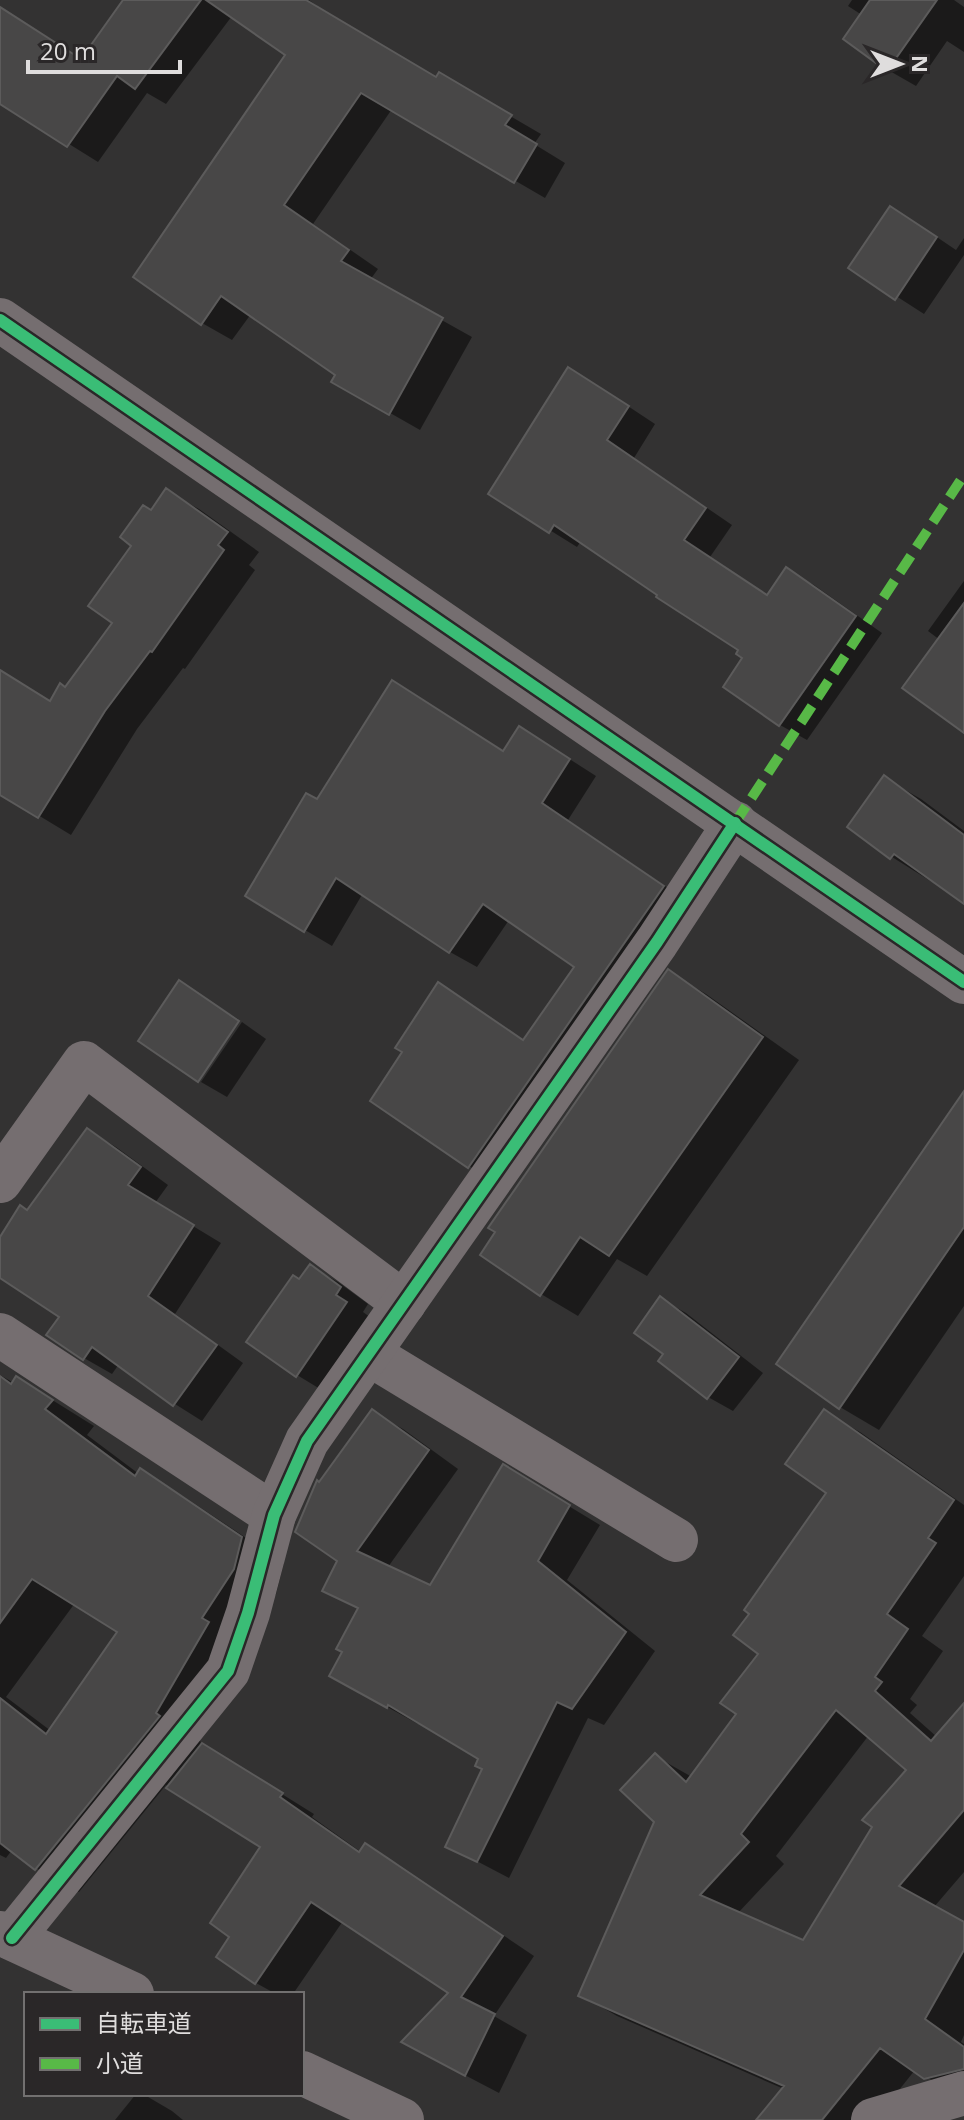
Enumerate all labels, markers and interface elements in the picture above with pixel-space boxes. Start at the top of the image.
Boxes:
scale bar [28,24,180,74]
north arrow [860,24,940,104]
text: 20 m [40,34,96,67]
text: N [906,55,936,73]
legend [24,1992,304,2096]
text: 自転車道 [96,2006,192,2039]
text: 小道 [96,2046,144,2079]

